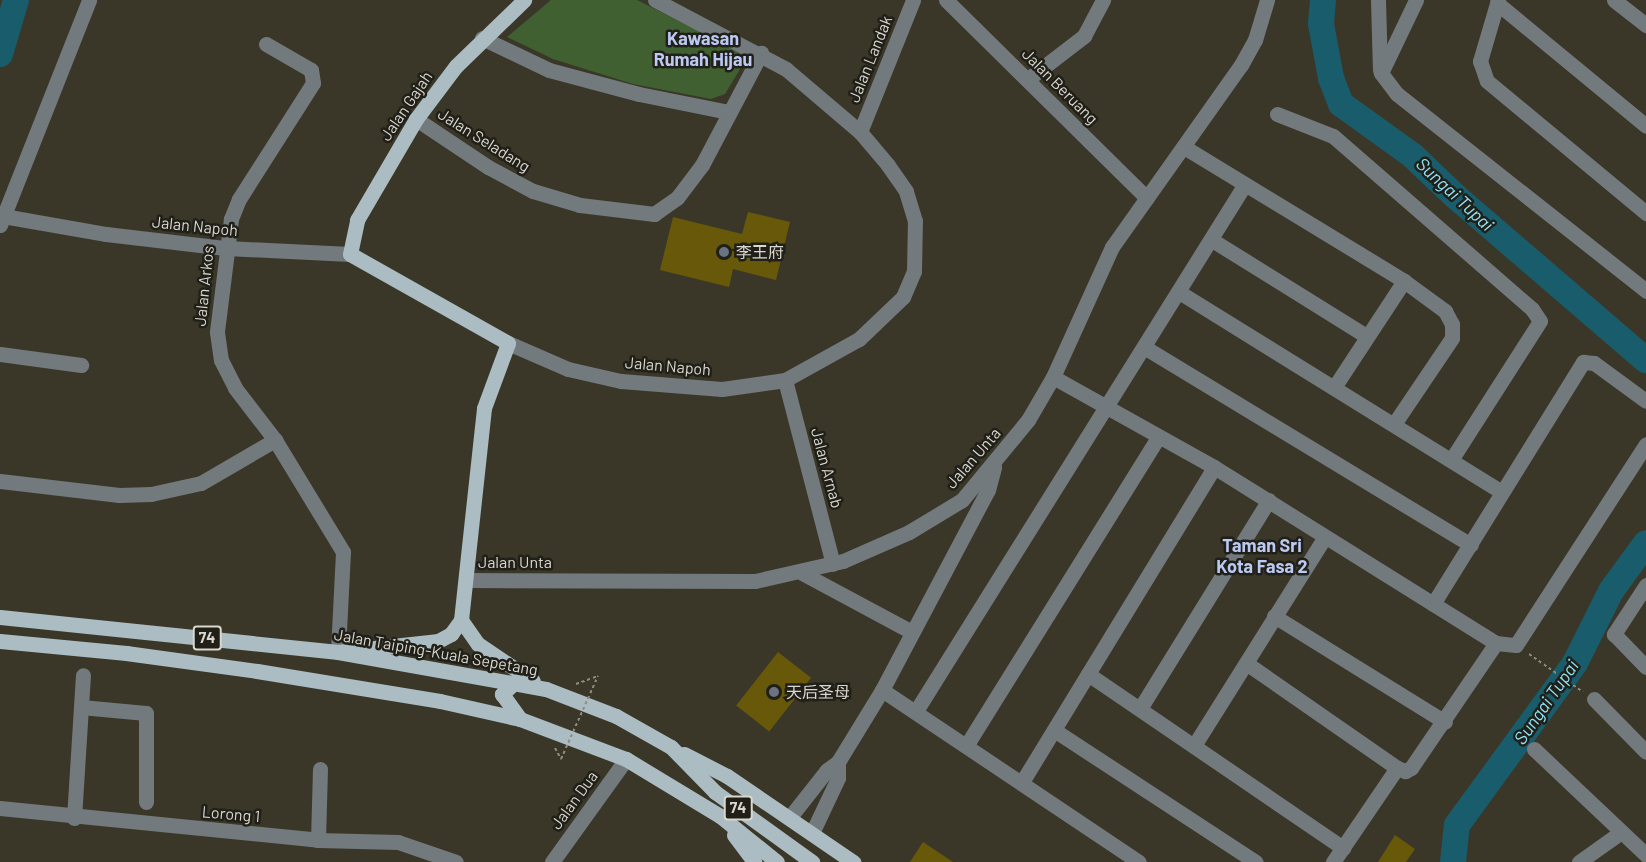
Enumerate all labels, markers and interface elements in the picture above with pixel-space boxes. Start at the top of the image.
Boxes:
street label: Jalan Landak [844,13,896,105]
district label: Kawasan Rumah Hijau [654,28,752,70]
street label: Jalan Beruang [1018,44,1102,128]
street label: Jalan Gajah [376,68,436,144]
street label: Jalan Seladang [434,104,534,176]
water label: Sungai Tupai [1412,153,1498,235]
street label: Jalan Napoh [151,212,239,240]
place label: 李王府 [736,242,784,262]
street label: Jalan Arkos [190,245,218,327]
marker: 李王府 [717,245,731,259]
street label: Jalan Napoh [624,353,712,379]
street label: Jalan Unta [941,424,1005,492]
street label: Jalan Arnab [807,426,847,510]
district label: Taman Sri Kota Fasa 2 [1216,535,1308,578]
street label: Jalan Unta [478,552,552,572]
street label: Jalan Taiping-Kuala Sepetang [333,625,539,679]
road number: 74 [192,626,222,650]
water label: Sungai Tupai [1509,656,1583,748]
place label: 天后圣母 [786,682,850,702]
marker: 天后圣母 [767,685,781,699]
street label: Jalan Dua [546,767,602,833]
road number: 74 [723,796,753,820]
street label: Lorong 1 [201,802,261,826]

